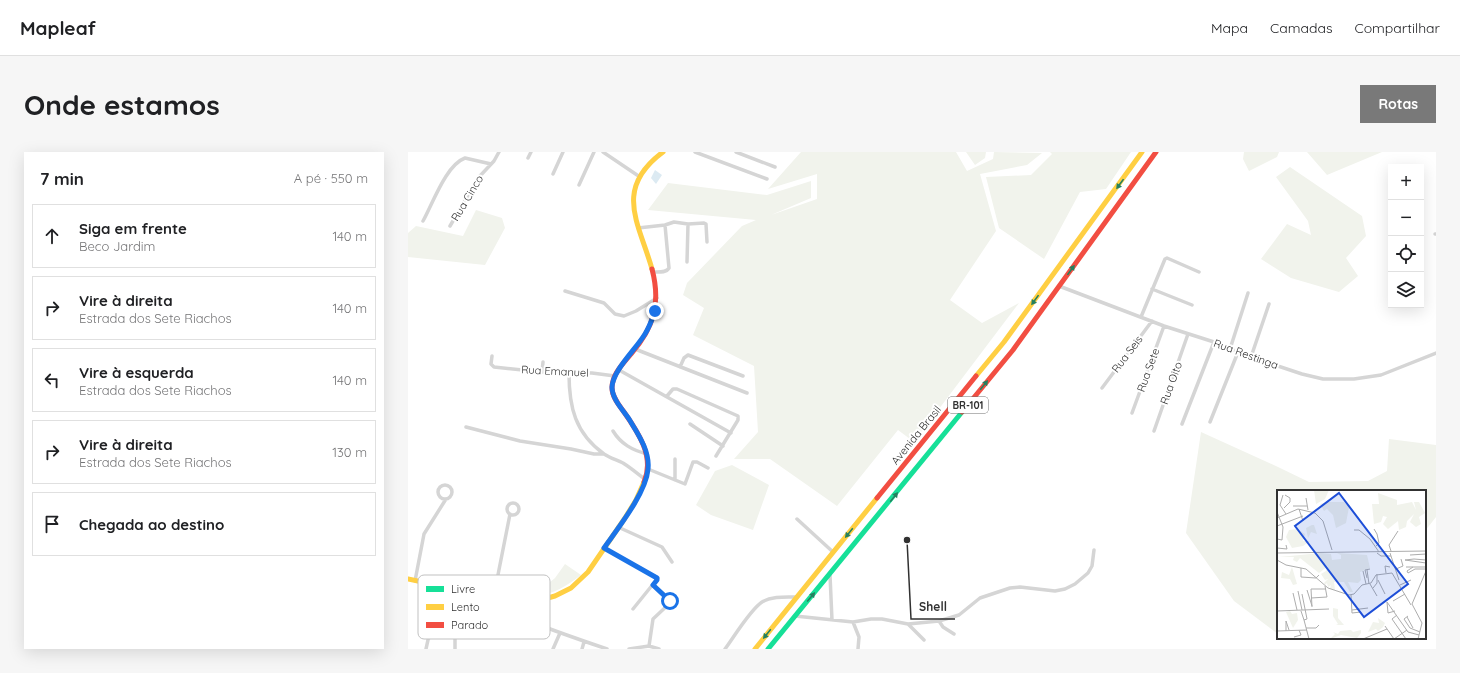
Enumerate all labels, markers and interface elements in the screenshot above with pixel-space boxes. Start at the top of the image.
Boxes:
text: Mapleaf [20,16,96,40]
text: Mapa [1211,19,1248,37]
text: Camadas [1270,19,1332,37]
text: Compartilhar [1354,19,1440,37]
button: Rotas [1360,85,1436,123]
text: Onde estamos [24,87,220,122]
map controls [1388,164,1424,308]
button: + [1388,164,1424,200]
text: 7 min [40,168,84,189]
text: A pé · 550 m [294,170,368,186]
street label: Rua Cinco [448,172,486,224]
one-way arrow [1115,178,1124,189]
button: − [1388,200,1424,236]
text: Siga em frente [79,219,187,238]
icon: ahead [41,225,63,247]
text: 140 m [332,228,367,244]
button: locate [1388,236,1424,272]
text: Beco Jardim [79,238,155,254]
one-way arrow [1067,265,1075,275]
button: layers [1388,272,1424,308]
text: Vire à direita [79,291,173,310]
one-way arrow [1031,295,1039,305]
icon: right [41,297,63,319]
text: 140 m [332,300,367,316]
route end [646,302,664,320]
text: Estrada dos Sete Riachos [79,310,232,326]
street label: Rua Seis [1108,333,1146,375]
street label: Rua Restinga [1212,336,1280,372]
street label: Rua Sete [1134,346,1162,394]
street label: Rua Oito [1157,359,1185,406]
street label: Rua Emanuel [521,362,589,380]
text: Vire à esquerda [79,363,194,382]
icon: left [41,369,63,391]
text: 140 m [332,372,367,388]
one-way arrow [980,380,989,391]
text: Estrada dos Sete Riachos [79,382,232,398]
road number: BR-101 [948,397,988,413]
street label: Avenida Brasil [888,403,944,467]
text: Vire à direita [79,435,173,454]
icon: right [41,441,63,463]
text: 130 m [332,444,367,460]
text: Estrada dos Sete Riachos [79,454,232,470]
inset map [1277,490,1426,639]
one-way arrow [889,491,898,502]
icon: arrive [41,513,63,535]
text: Chegada ao destino [79,515,224,534]
one-way arrow [845,528,854,539]
legend [418,575,550,639]
text: Livre [451,582,475,596]
route start [661,592,679,610]
one-way arrow [807,592,815,603]
callout: Shell [911,595,955,619]
text: Shell [919,599,947,614]
text: Lento [451,600,480,614]
text: Parado [451,618,489,632]
one-way arrow [763,629,772,640]

